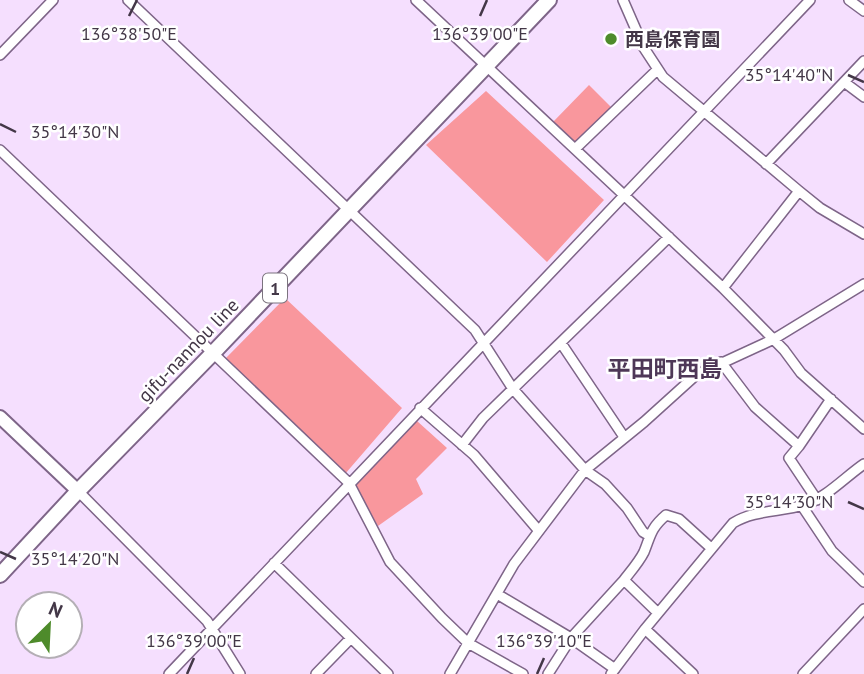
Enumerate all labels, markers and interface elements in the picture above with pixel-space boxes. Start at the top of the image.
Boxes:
text: 136°38'50"E [81,22,177,45]
text: 136°39'00"E [432,22,528,45]
place label: 西島保育園 [625,27,720,51]
marker: 西島保育園 [603,31,619,47]
text: 35°14'40"N [745,63,833,86]
text: 35°14'30"N [31,120,119,143]
road number: 1 [263,274,287,302]
street label: gifu-nannou line [132,293,244,407]
district label: 平田町西島 [608,354,723,383]
text: 35°14'30"N [745,490,833,513]
text: 35°14'20"N [31,547,119,570]
north arrow [14,590,84,660]
text: N [45,596,66,623]
text: 136°39'00"E [146,629,242,652]
text: 136°39'10"E [496,629,592,652]

